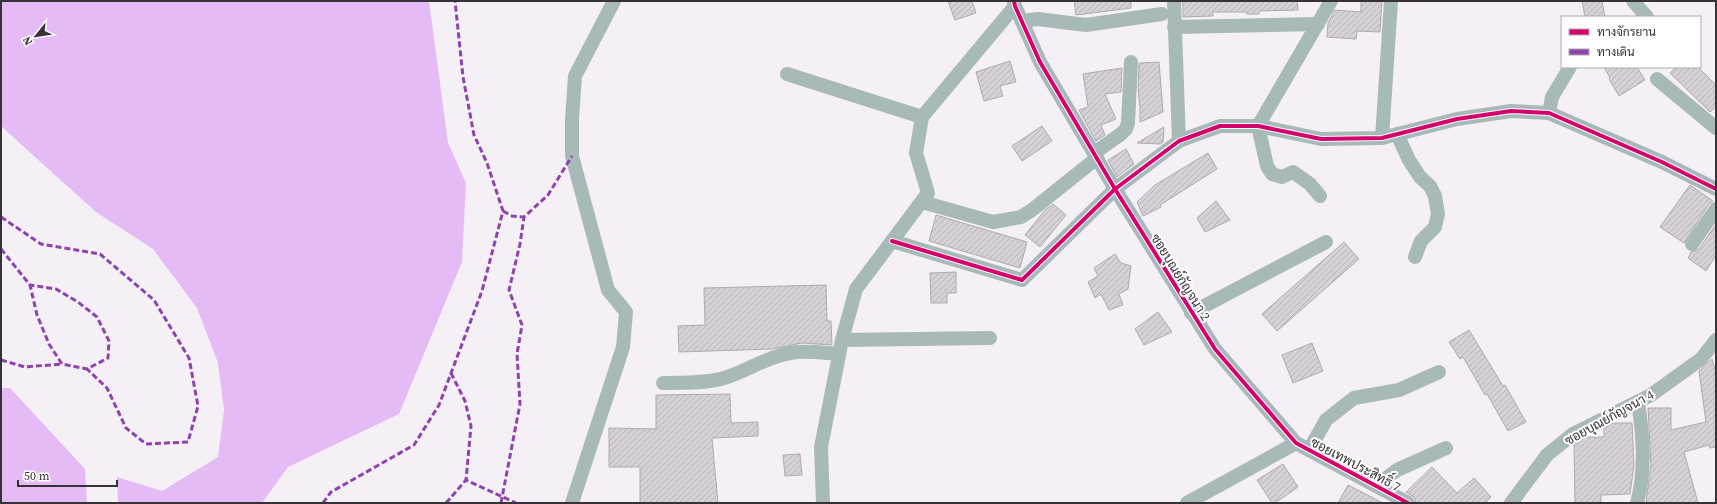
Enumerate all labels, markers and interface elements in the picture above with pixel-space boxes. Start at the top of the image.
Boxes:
north arrow [16,16,56,56]
legend [1561,16,1701,68]
text: ทางจักรยาน [1597,24,1656,40]
text: N [19,34,36,48]
text: ทางเดิน [1597,44,1635,60]
street label: ซอยบุณย์กัญจนา 2 [1146,230,1215,324]
street label: ซอยบุณย์กัญจนา 4 [1561,385,1658,450]
street label: ซอยเทพประสิทธิ์ 7 [1308,430,1406,496]
scale bar [18,462,117,488]
text: 50 m [24,468,50,484]

